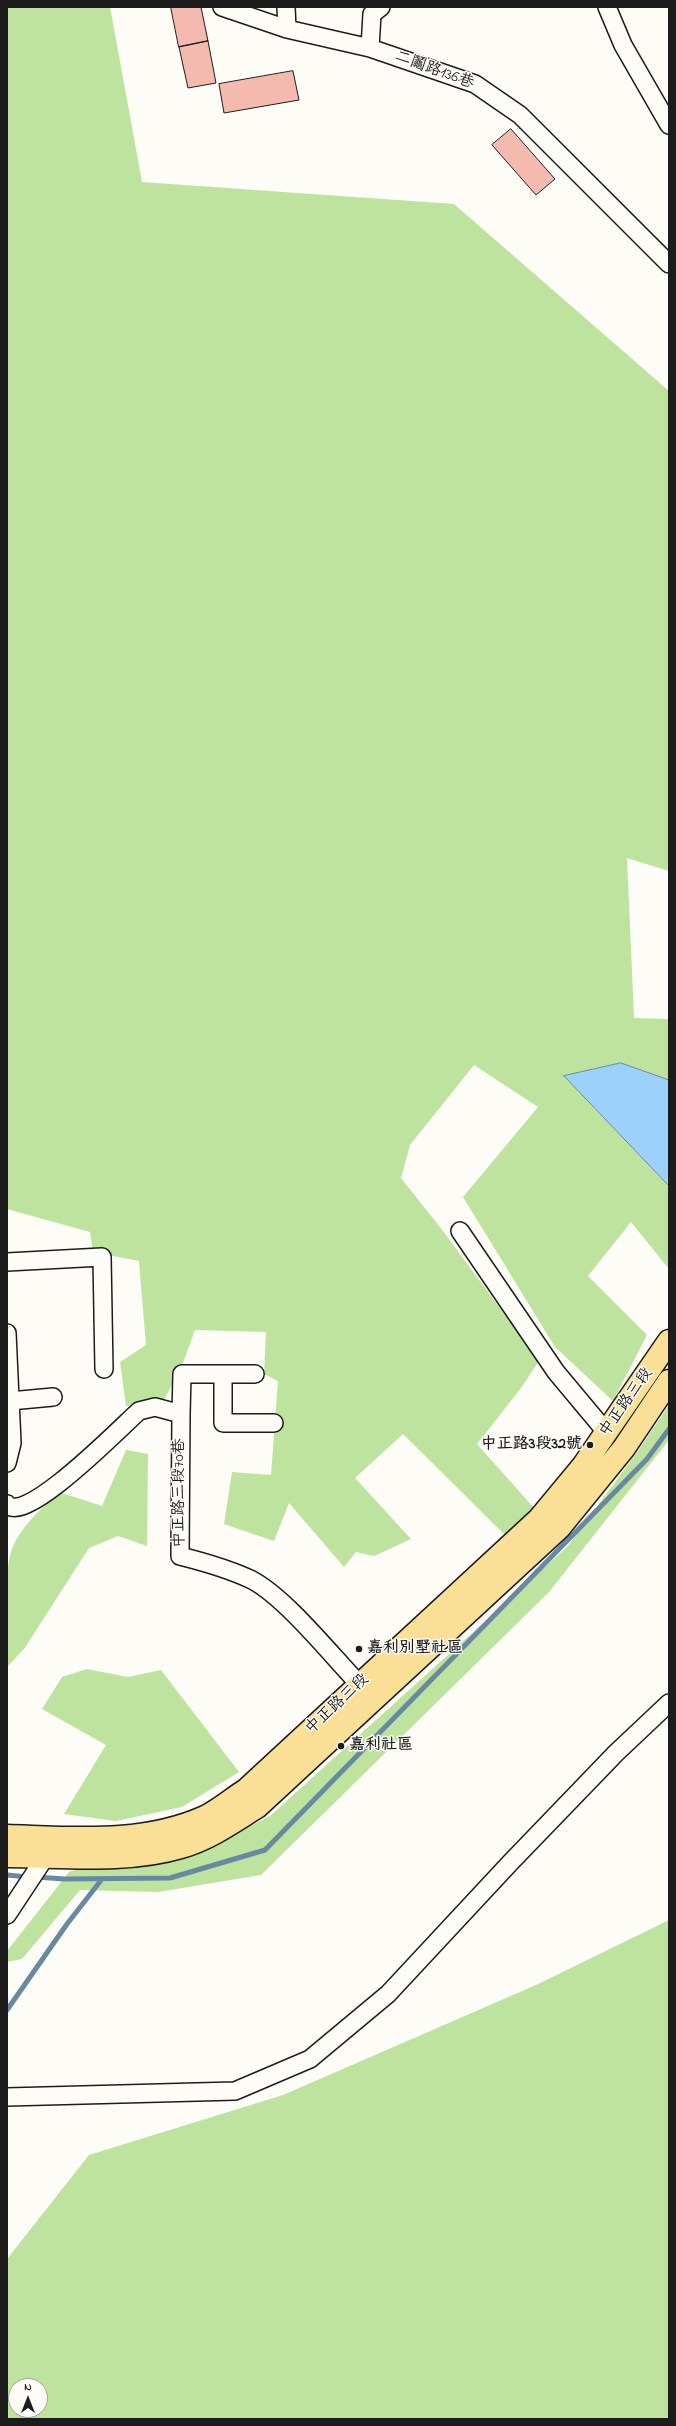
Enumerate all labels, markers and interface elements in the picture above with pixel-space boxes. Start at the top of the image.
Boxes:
street label: 二鬮路136巷 [392,48,476,94]
street label: 中正路三段 [596,1365,658,1441]
place label: 中正路3段32號 [481,1435,582,1455]
street label: 中正路三段70巷 [170,1438,190,1548]
marker: 中正路3段32號 [585,1440,595,1450]
place label: 嘉利別墅社區 [367,1639,463,1659]
marker: 嘉利別墅社區 [354,1644,364,1654]
street label: 中正路三段 [302,1671,374,1739]
place label: 嘉利社區 [349,1736,413,1756]
marker: 嘉利社區 [336,1741,346,1751]
north arrow [8,2378,48,2418]
text: N [24,2379,32,2395]

